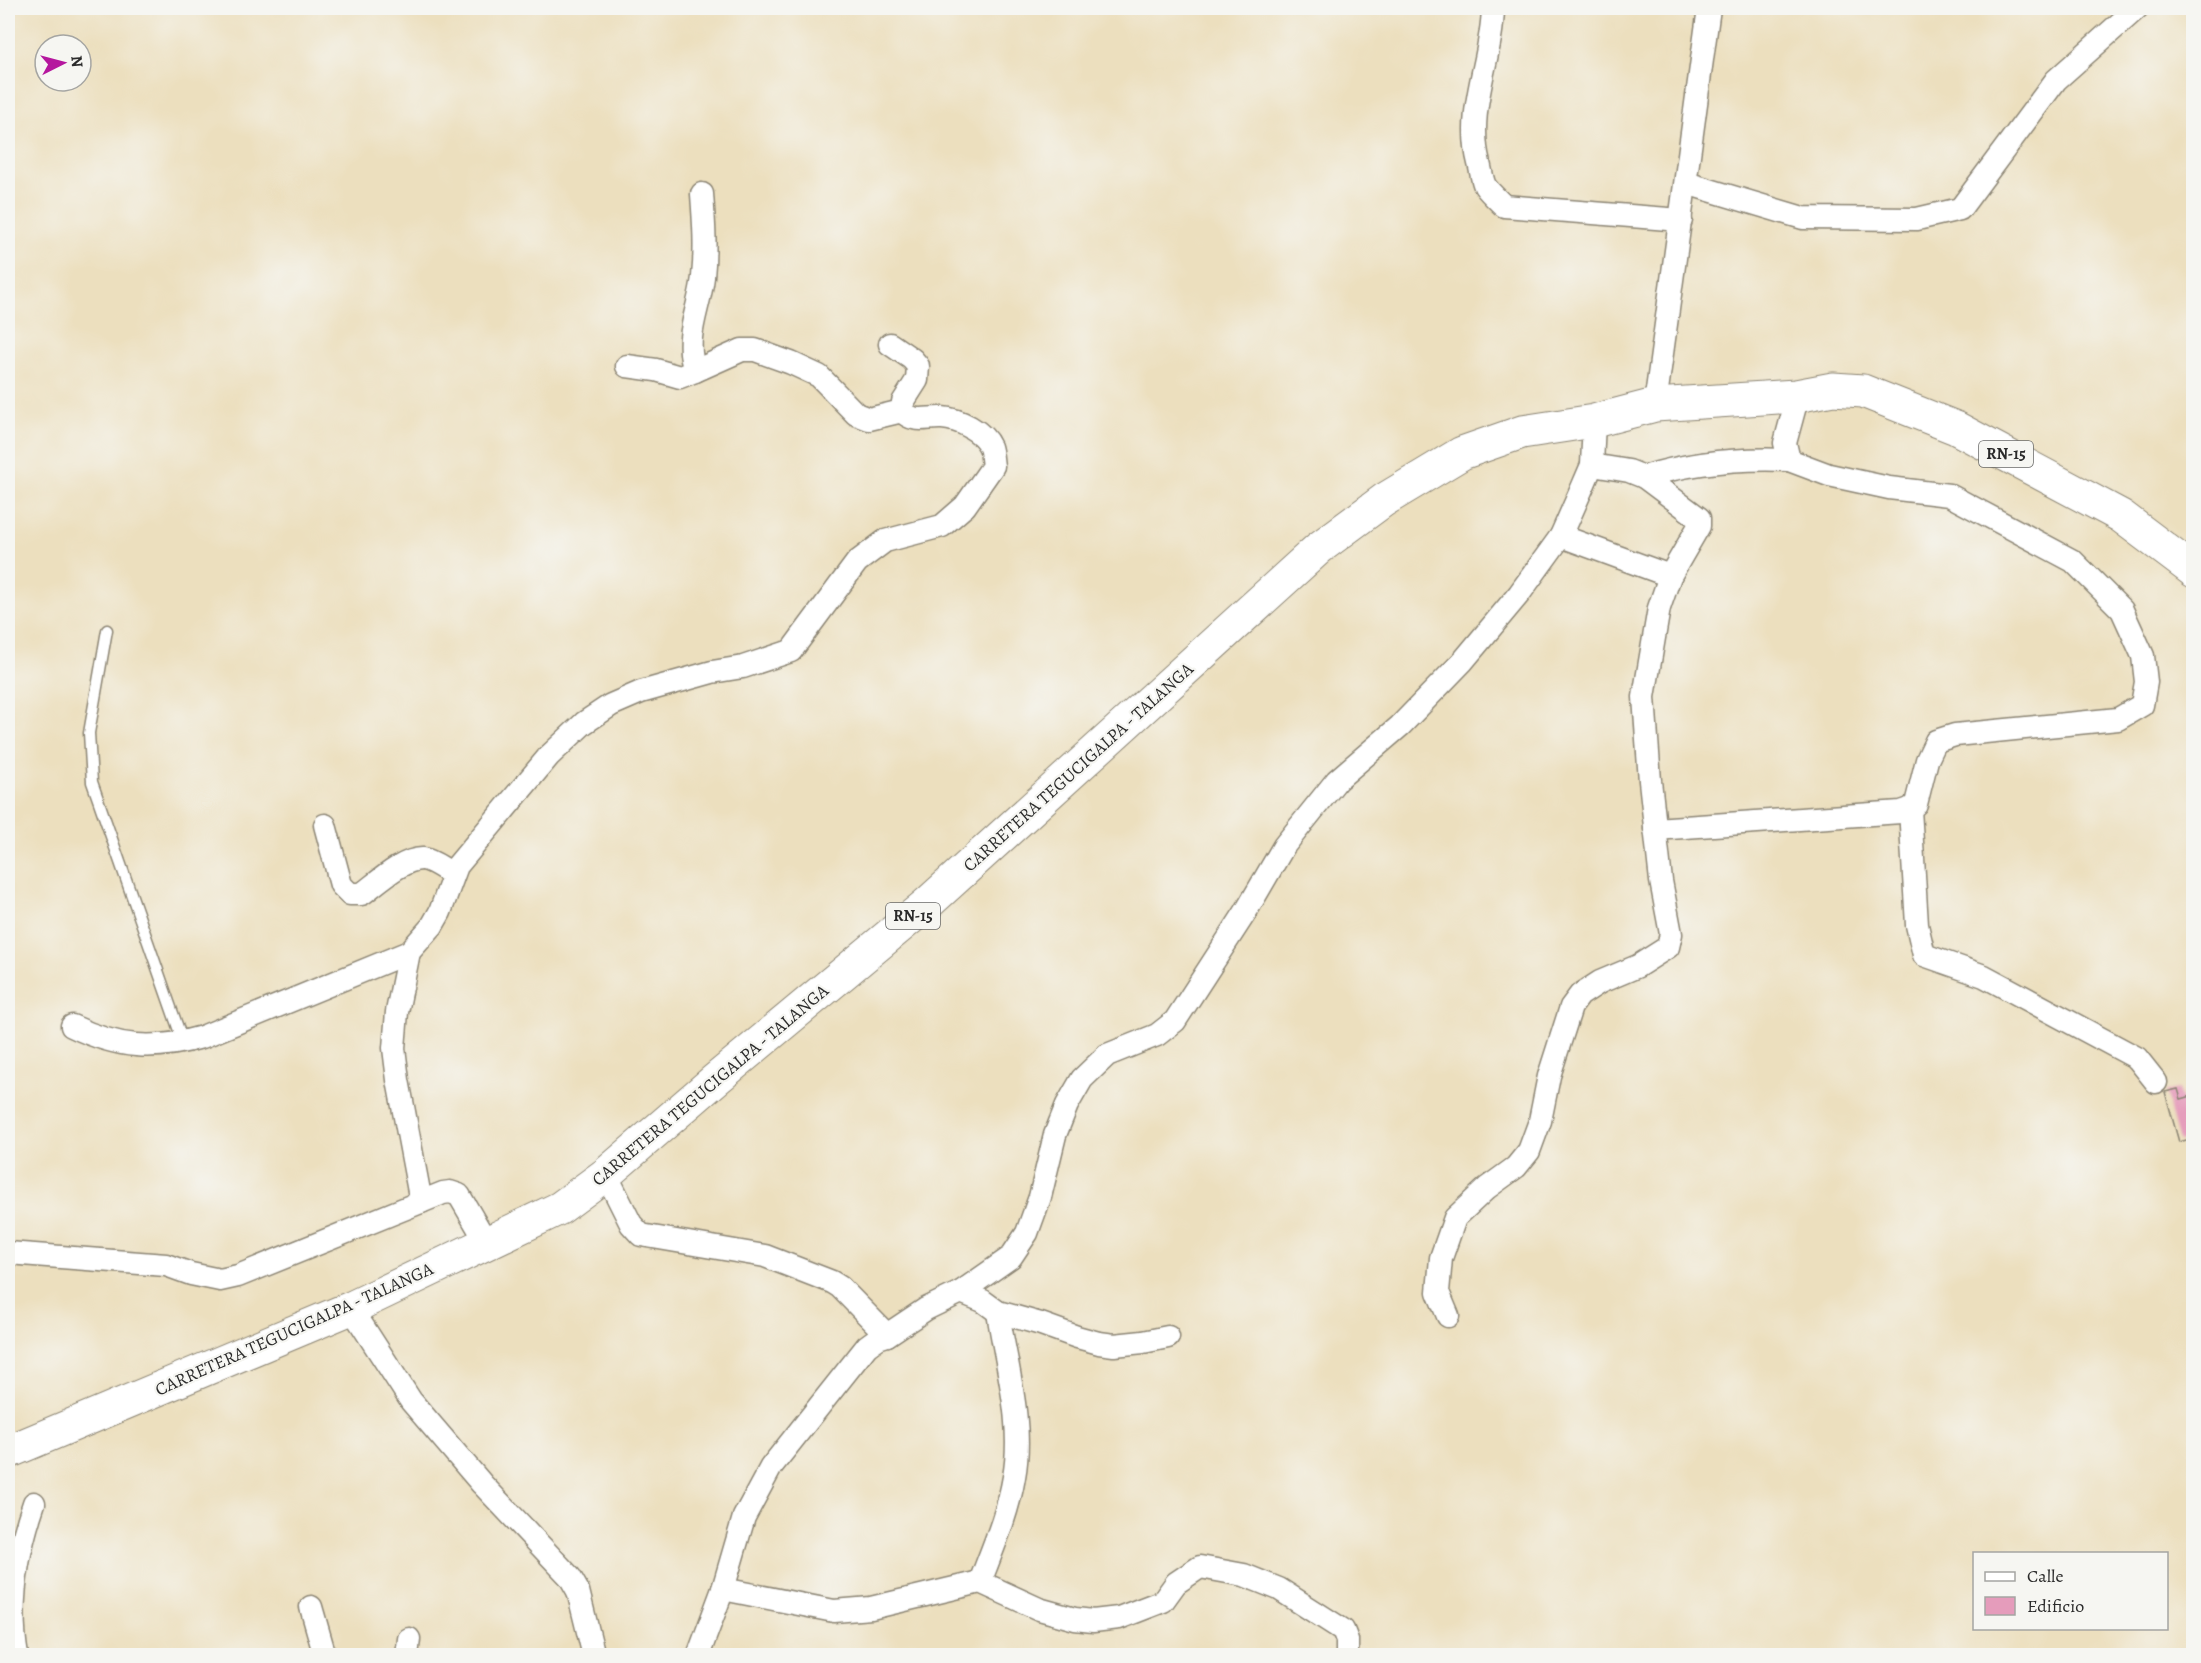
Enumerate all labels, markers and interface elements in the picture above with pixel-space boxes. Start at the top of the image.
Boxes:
north arrow [33,33,93,93]
text: N [65,55,89,69]
road number: RN-15 [1979,441,2033,467]
street label: CARRETERA TEGUCIGALPA - TALANGA [958,657,1199,877]
road number: RN-15 [886,903,940,929]
street label: CARRETERA TEGUCIGALPA - TALANGA [587,978,834,1191]
street label: CARRETERA TEGUCIGALPA - TALANGA [151,1256,437,1401]
legend [1973,1552,2168,1630]
text: Calle [2027,1564,2064,1588]
text: Edificio [2027,1594,2084,1618]

